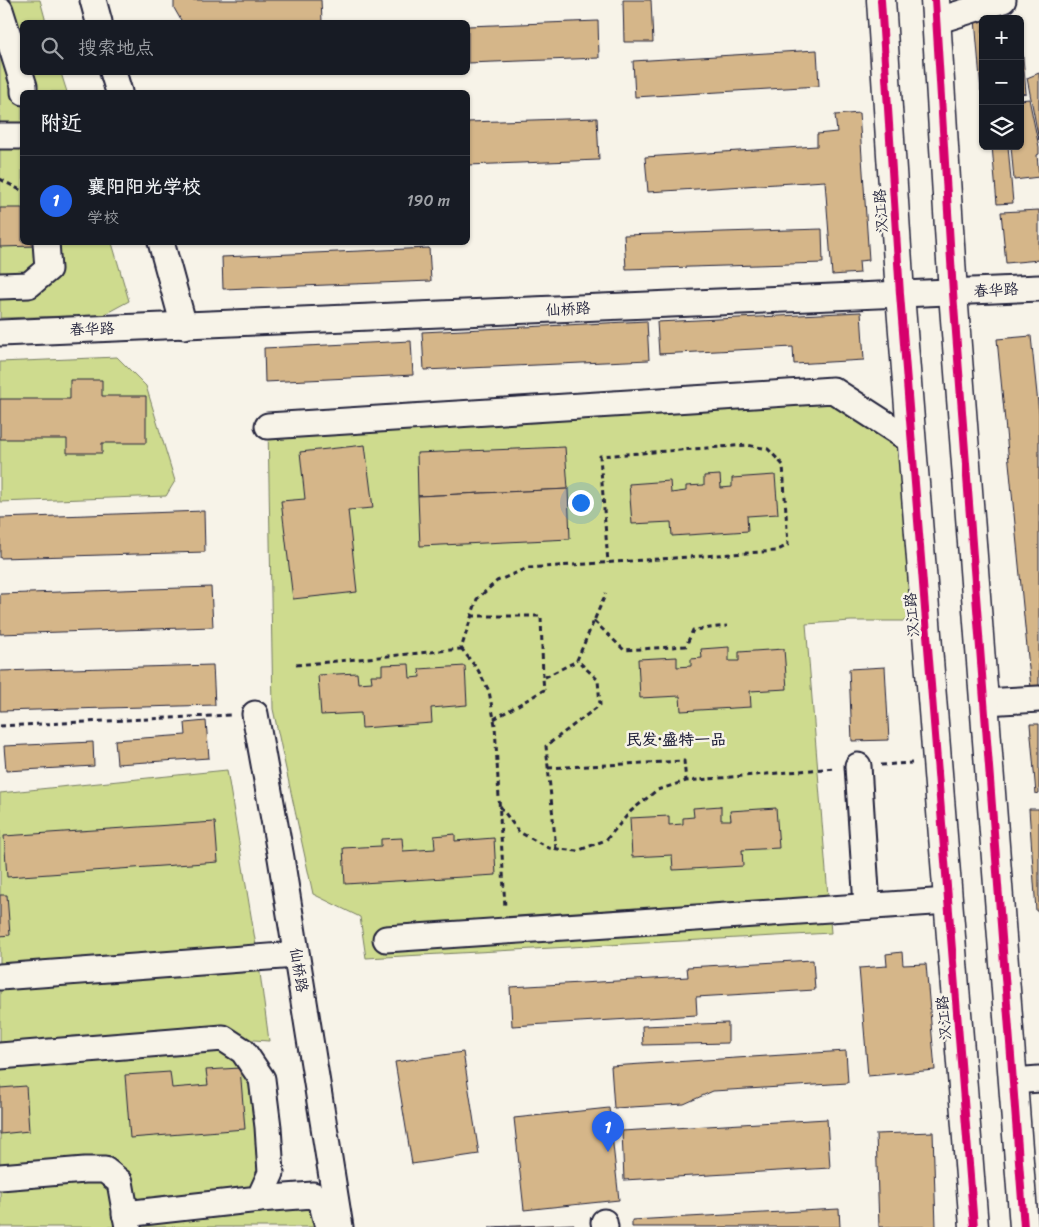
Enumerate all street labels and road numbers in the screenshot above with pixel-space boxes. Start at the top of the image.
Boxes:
street label: 汉江路 [866,188,896,234]
street label: 春华路 [973,276,1019,304]
street label: 仙桥路 [545,295,591,323]
street label: 春华路 [69,315,115,343]
street label: 汉江路 [897,591,927,639]
street label: 仙桥路 [283,946,315,994]
street label: 汉江路 [929,994,959,1042]

